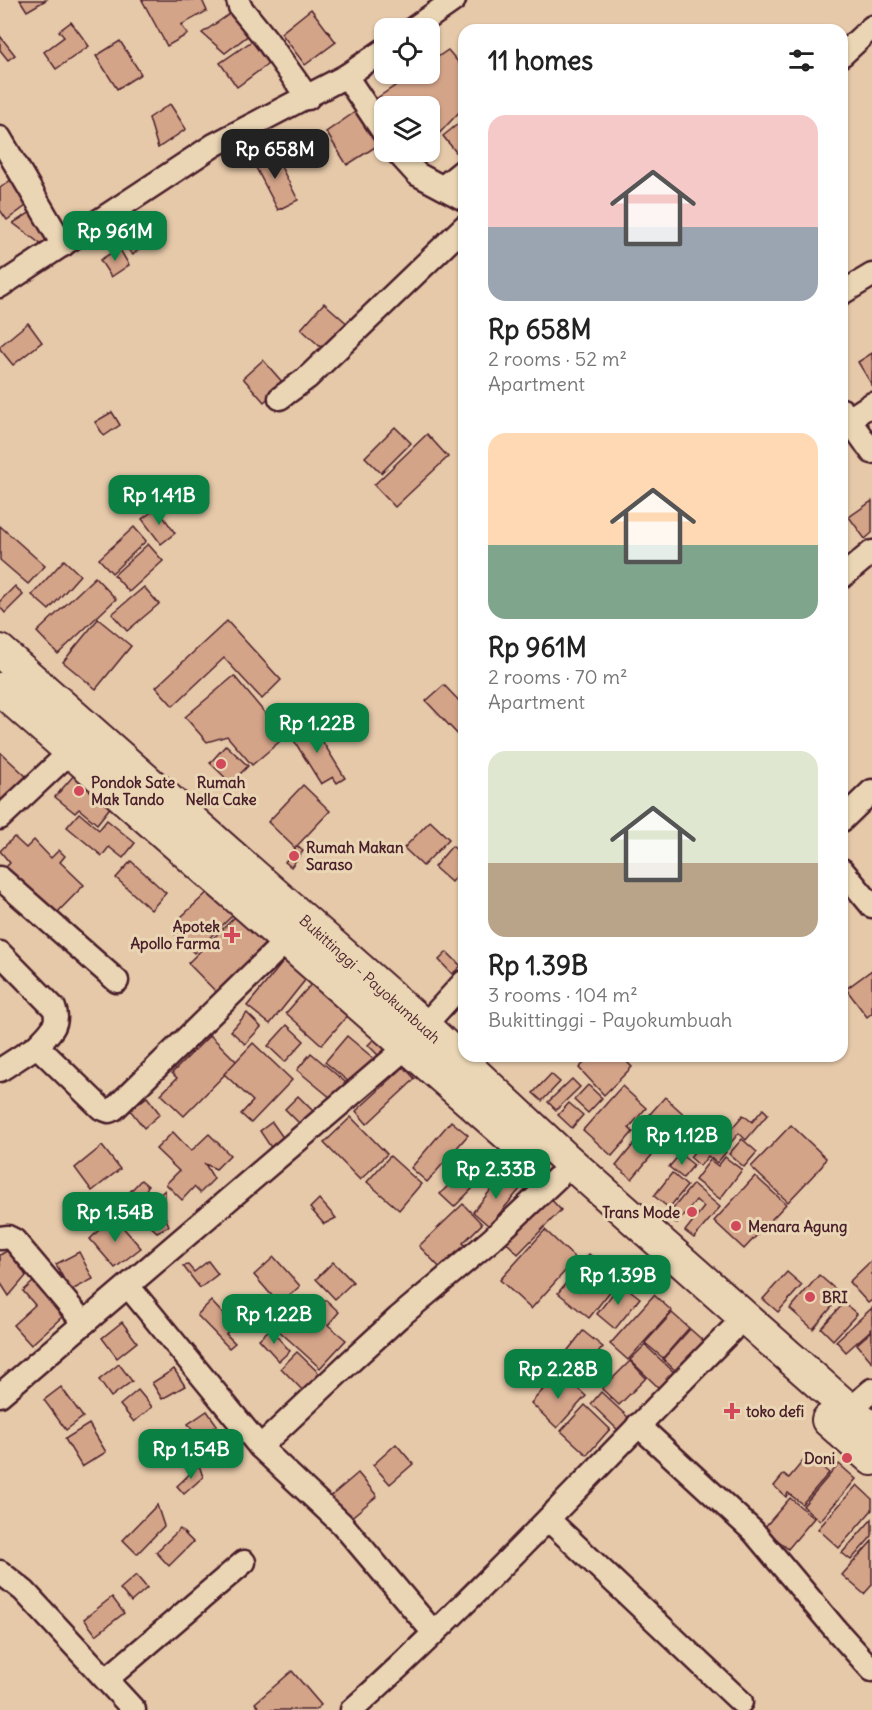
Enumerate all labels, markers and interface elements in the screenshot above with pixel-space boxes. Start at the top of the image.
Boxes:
map controls [374,18,440,162]
button: locate [374,18,440,84]
text: 11 homes [488,44,593,77]
icon: filters [785,44,818,77]
button: layers [374,96,440,162]
pin: Rp 658M [220,129,330,180]
text: Rp 658M [235,136,315,161]
icon: home [599,154,707,262]
pin: Rp 961M [60,211,170,262]
text: Rp 961M [77,218,153,243]
text: Rp 658M [488,313,592,346]
text: 2 rooms · 52 m² [488,346,627,371]
text: Apartment [488,371,585,396]
icon: home [599,472,707,580]
pin: Rp 1.41B [97,475,221,526]
text: Rp 1.41B [123,482,195,507]
text: Rp 961M [488,631,587,664]
text: 2 rooms · 70 m² [488,664,628,689]
text: Apartment [488,689,585,714]
pin: Rp 1.22B [255,703,379,754]
text: Rp 1.22B [279,710,355,735]
marker: Rumah Nella Cake [214,757,228,771]
place label: Pondok Sate Mak Tando [91,773,175,809]
place label: Rumah Nella Cake [185,773,257,809]
marker: Pondok Sate Mak Tando [72,784,86,798]
icon: home [599,790,707,898]
place label: Rumah Makan Saraso [306,838,404,874]
marker: Rumah Makan Saraso [287,849,301,863]
street label: Bukittinggi - Payokumbuah [296,911,445,1048]
place label: Apotek Apollo Farma [130,917,220,954]
marker: Apotek Apollo Farma [225,928,239,942]
text: Rp 1.39B [488,949,588,982]
text: 3 rooms · 104 m² [488,982,638,1007]
text: Bukittinggi - Payokumbuah [488,1007,732,1032]
pin: Rp 1.12B [620,1115,744,1166]
text: Rp 1.12B [646,1122,718,1147]
pin: Rp 2.33B [434,1149,558,1200]
text: Rp 2.33B [456,1156,536,1181]
pin: Rp 1.54B [53,1192,177,1243]
text: Rp 1.54B [76,1199,154,1224]
place label: Trans Mode [602,1203,680,1222]
marker: Trans Mode [685,1205,699,1219]
place label: Menara Agung [748,1217,847,1237]
marker: Menara Agung [729,1219,743,1233]
pin: Rp 1.39B [556,1255,680,1306]
text: Rp 1.39B [580,1262,656,1287]
place label: BRI [822,1288,848,1307]
marker: BRI [803,1290,817,1304]
pin: Rp 1.22B [212,1294,336,1345]
text: Rp 1.22B [236,1301,312,1326]
pin: Rp 2.28B [496,1349,620,1400]
text: Rp 2.28B [518,1356,598,1381]
marker: toko defi [723,1402,741,1420]
place label: toko defi [746,1402,804,1421]
pin: Rp 1.54B [129,1429,253,1480]
text: Rp 1.54B [152,1436,230,1461]
place label: Doni [804,1449,835,1468]
marker: Doni [840,1451,854,1465]

